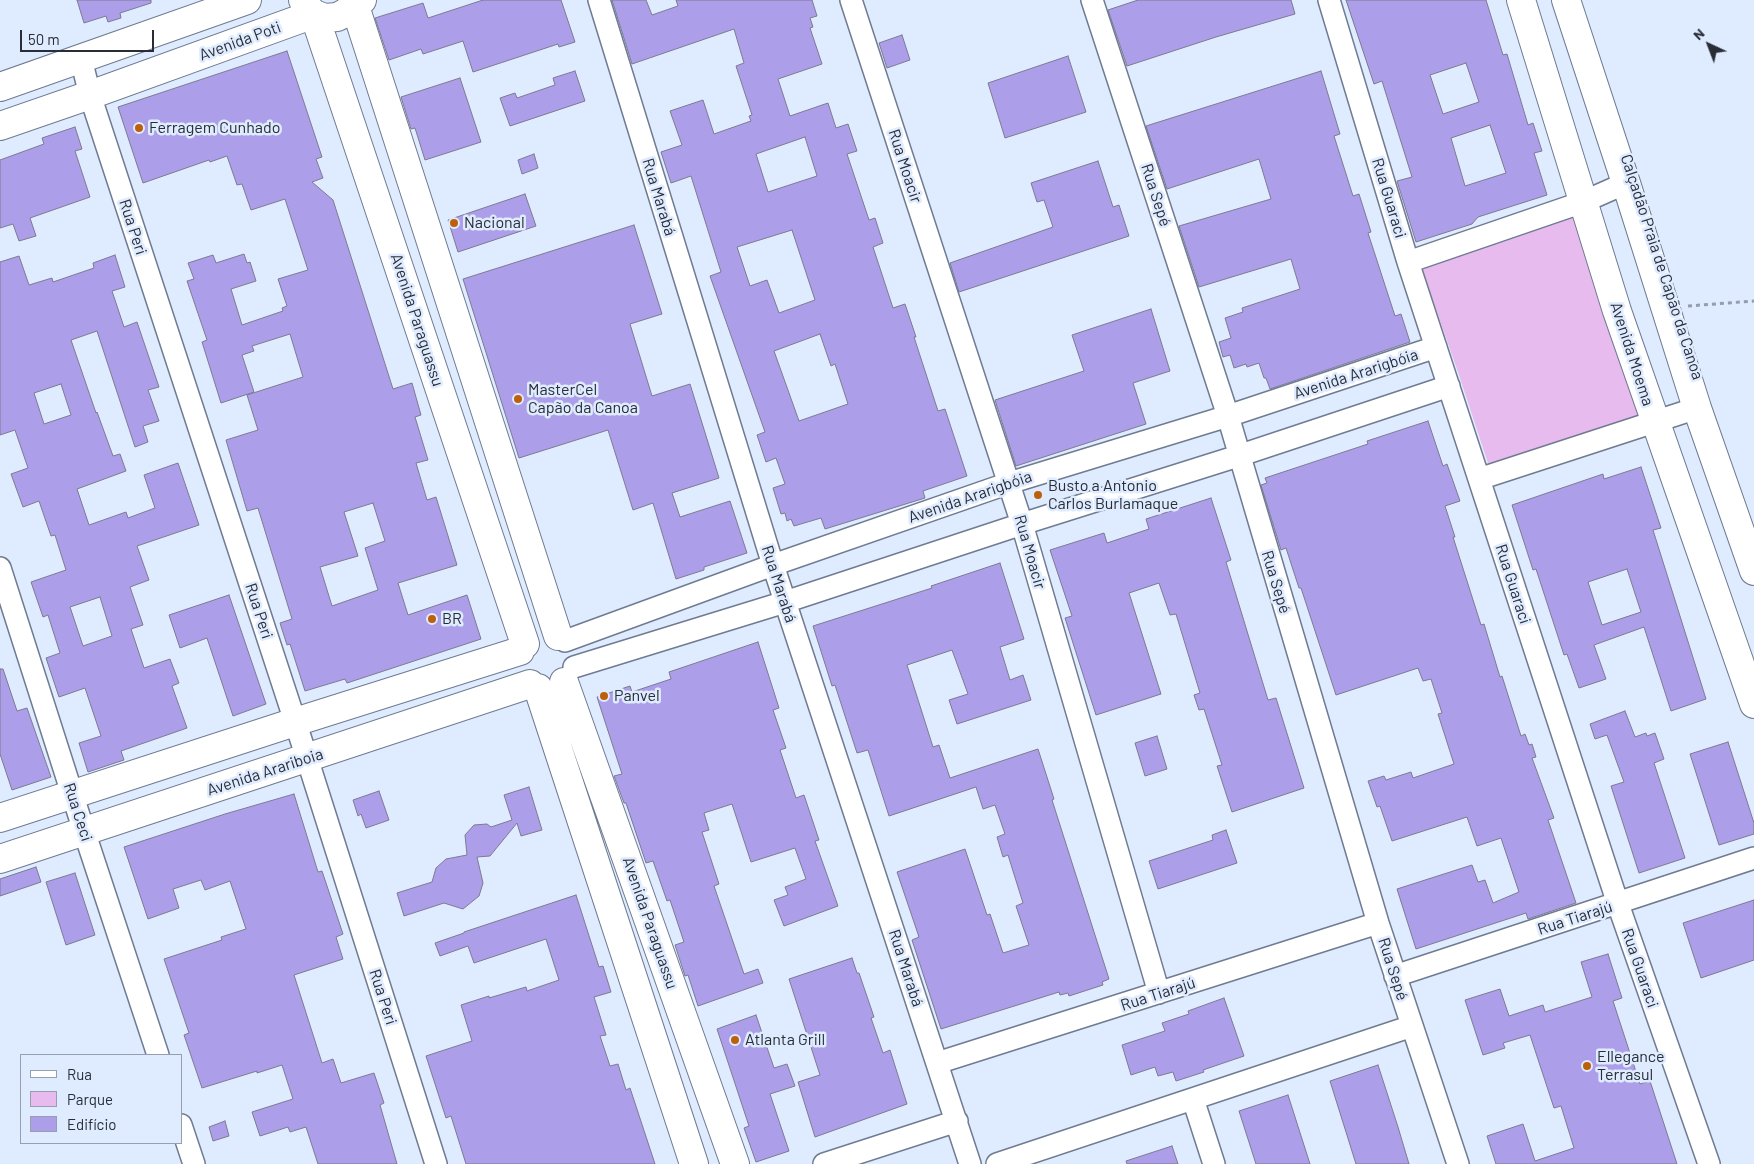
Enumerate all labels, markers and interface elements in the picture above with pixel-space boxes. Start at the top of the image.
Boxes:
street label: Avenida Poti [196,17,284,65]
scale bar [22,20,156,52]
north arrow [1684,20,1734,70]
text: N [1689,24,1708,43]
text: 50 m [28,30,60,48]
place label: Ferragem Cunhado [149,118,280,138]
marker: Ferragem Cunhado [133,122,145,134]
street label: Rua Moacir [884,127,926,205]
street label: Calçadão Praia de Capão da Canoa [1616,152,1708,382]
street label: Rua Marabá [638,156,680,238]
street label: Rua Guaraci [1368,156,1410,240]
street label: Rua Sepé [1137,161,1175,229]
street label: Rua Peri [115,197,151,257]
place label: Nacional [464,213,525,233]
marker: Nacional [448,217,460,229]
street label: Avenida Paraguassu [386,251,448,389]
street label: Avenida Moema [1606,300,1658,408]
street label: Avenida Ararigbóia [1291,345,1421,403]
place label: MasterCel Capão da Canoa [528,380,638,418]
marker: MasterCel Capão da Canoa [512,393,524,405]
street label: Avenida Ararigbóia [906,467,1034,527]
place label: Busto a Antonio Carlos Burlamaque [1048,476,1178,514]
marker: Busto a Antonio Carlos Burlamaque [1032,489,1044,501]
street label: Rua Moacir [1010,513,1050,591]
street label: Rua Guaraci [1491,542,1535,626]
street label: Rua Marabá [757,543,801,625]
street label: Rua Sepé [1257,548,1295,616]
street label: Rua Peri [241,581,277,641]
place label: BR [442,609,462,629]
marker: BR [426,613,438,625]
place label: Panvel [614,686,660,706]
marker: Panvel [598,690,610,702]
street label: Avenida Arariboia [204,744,326,800]
street label: Rua Ceci [60,780,96,844]
street label: Avenida Paraguassu [618,854,682,992]
street label: Rua Tiarajú [1535,897,1615,939]
street label: Rua Guaraci [1617,926,1663,1010]
street label: Rua Marabá [884,927,928,1009]
street label: Rua Sepé [1374,935,1412,1003]
street label: Rua Peri [365,967,401,1027]
street label: Rua Tiarajú [1118,973,1198,1015]
place label: Atlanta Grill [745,1030,825,1050]
marker: Atlanta Grill [729,1034,741,1046]
place label: Ellegance Terrasul [1597,1047,1665,1085]
legend [20,1054,182,1144]
marker: Ellegance Terrasul [1581,1060,1593,1072]
text: Rua [67,1065,92,1083]
text: Parque [67,1090,113,1108]
text: Edifício [67,1115,116,1133]

